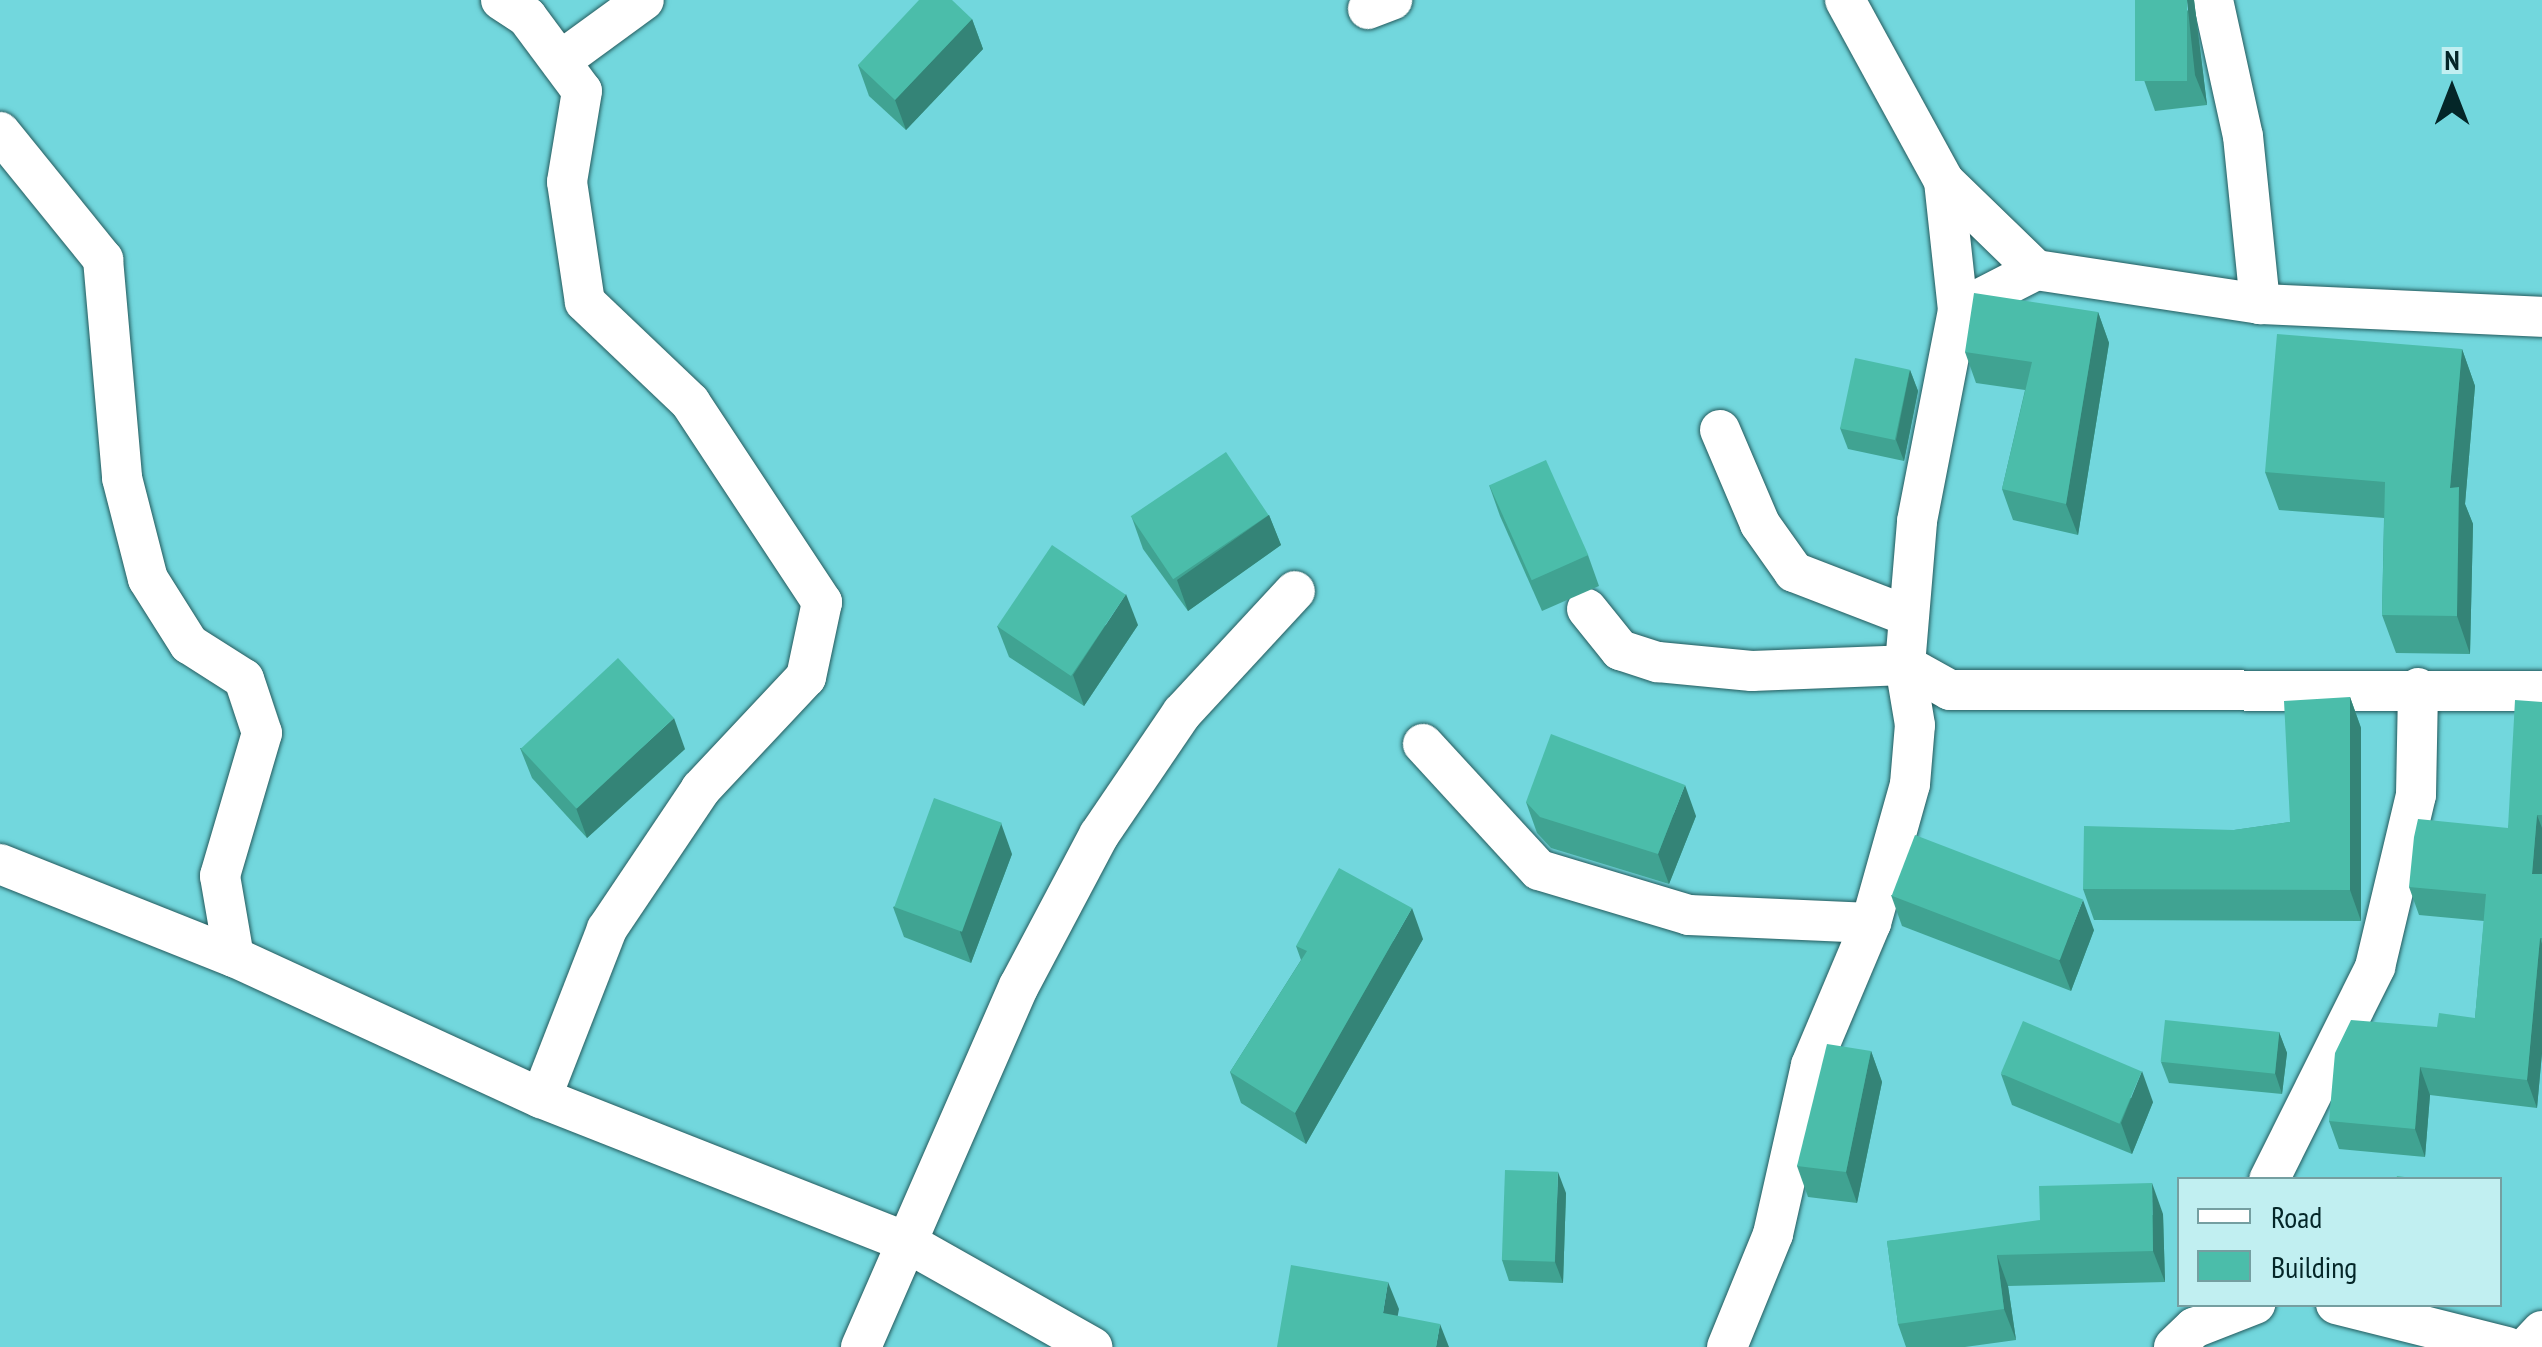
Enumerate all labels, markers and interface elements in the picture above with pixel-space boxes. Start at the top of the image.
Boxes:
north arrow [2402,40,2502,140]
text: N [2444,41,2460,78]
legend [2177,1177,2502,1307]
text: Road [2271,1197,2322,1236]
text: Building [2271,1247,2357,1286]

